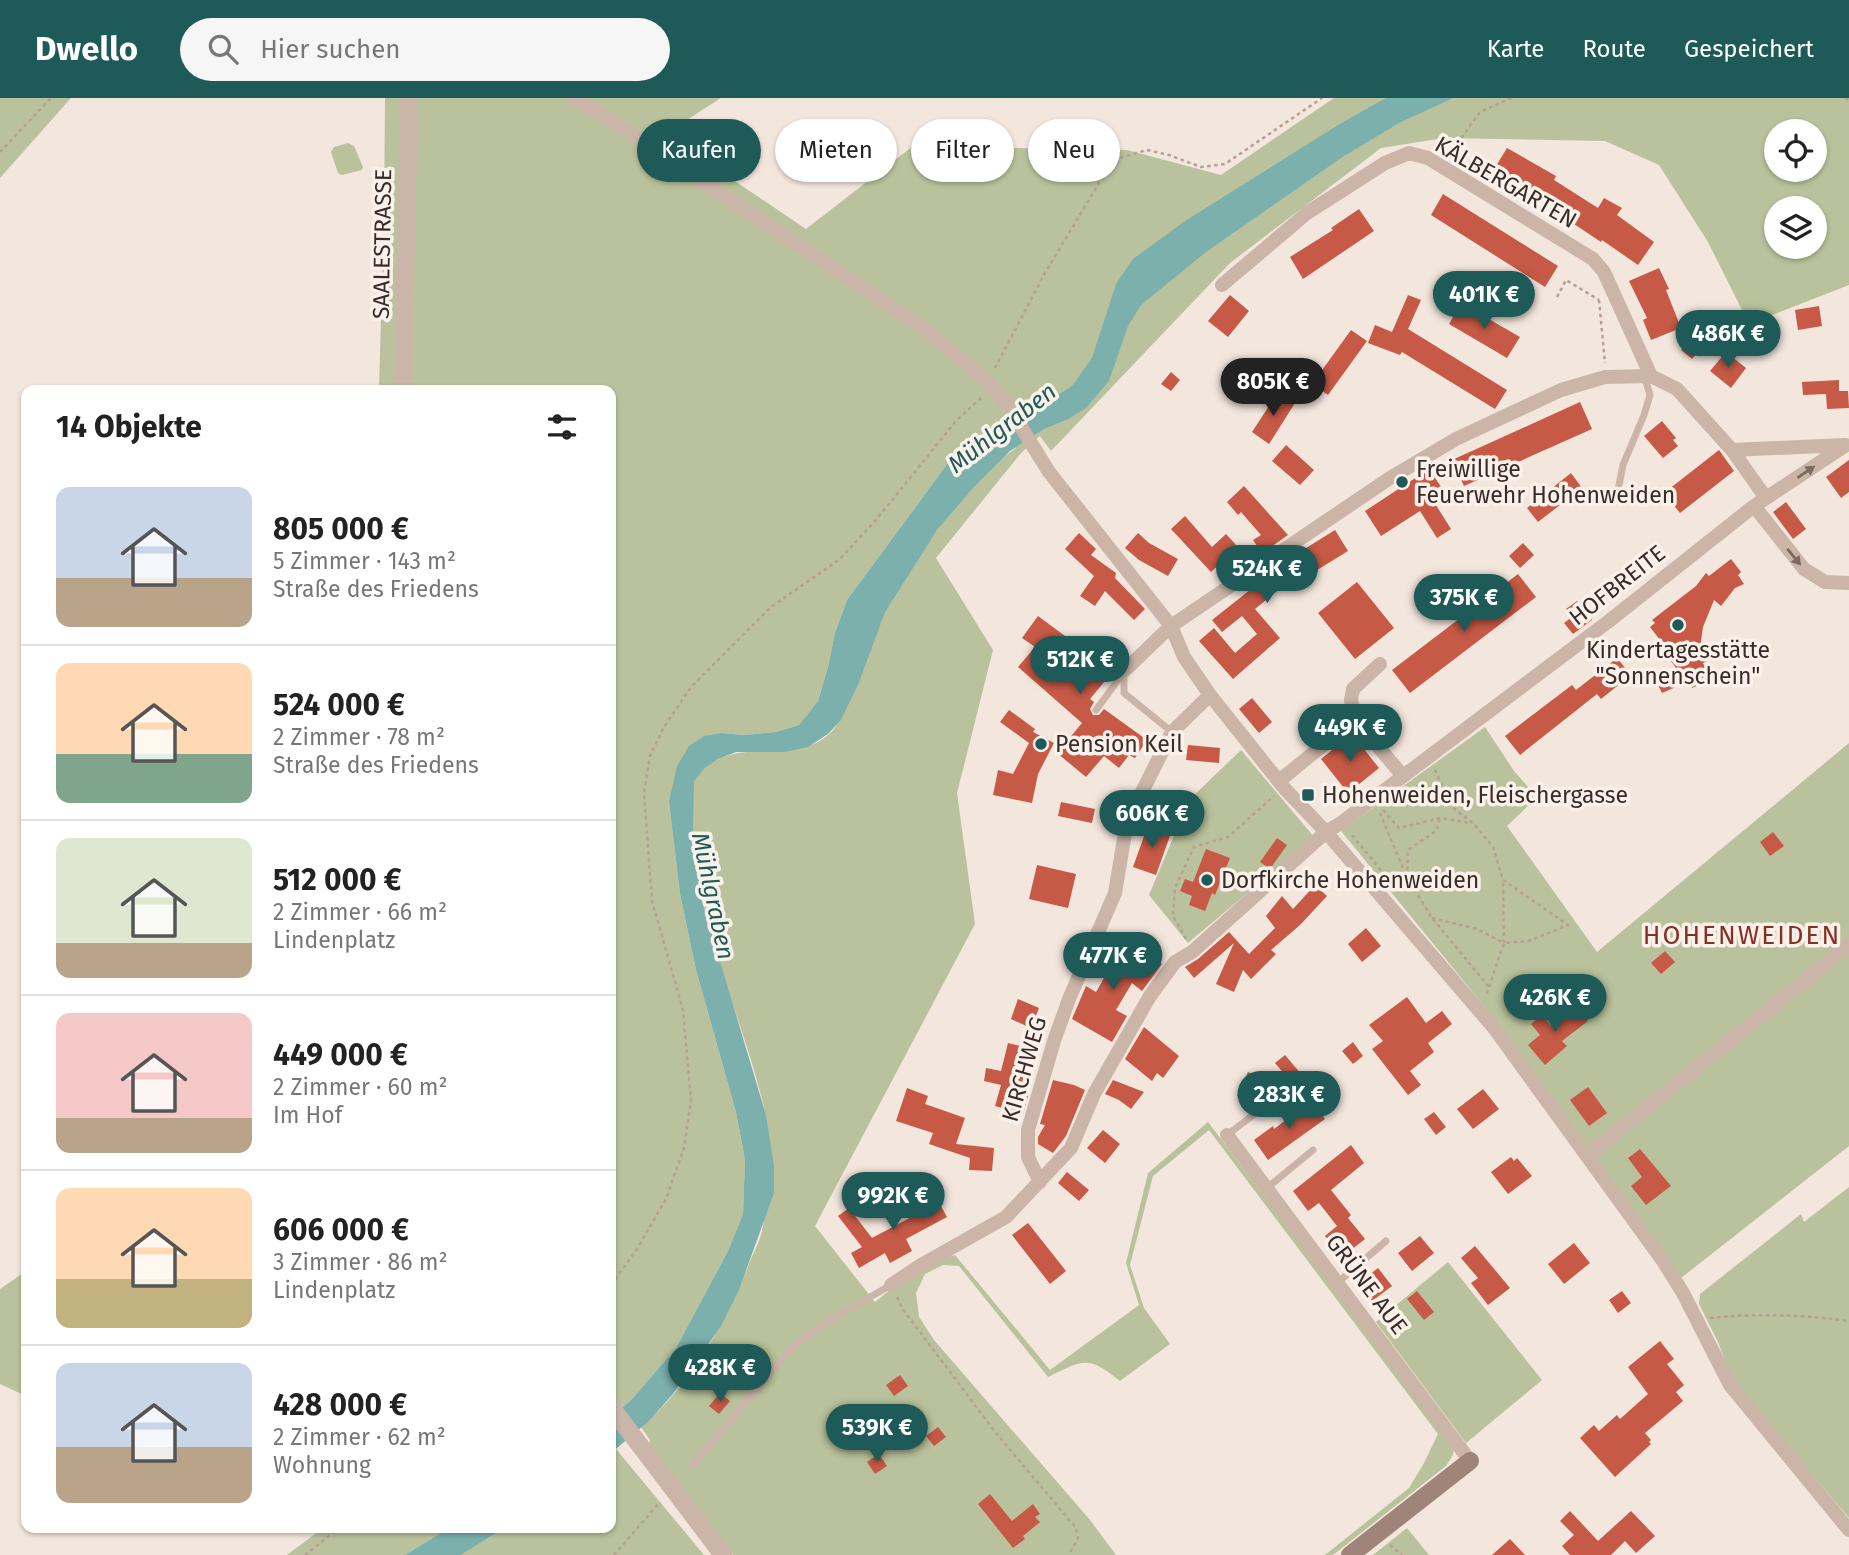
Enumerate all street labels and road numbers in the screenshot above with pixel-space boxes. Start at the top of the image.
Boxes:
street label: KÄLBERGARTEN [1430,130,1582,234]
street label: SAALESTRASSE [367,169,397,319]
street label: HOFBREITE [1563,539,1671,631]
street label: KIRCHWEG [996,1013,1052,1125]
street label: GRÜNE AUE [1320,1228,1414,1340]

